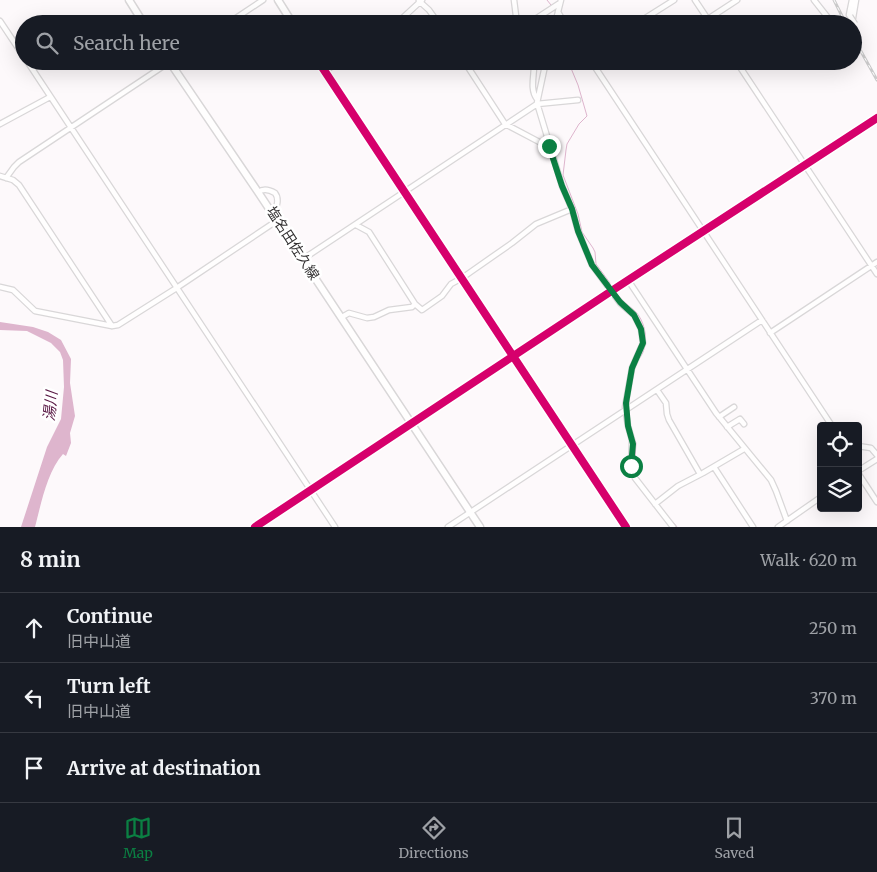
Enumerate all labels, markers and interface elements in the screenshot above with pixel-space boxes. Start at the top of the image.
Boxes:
search box [15,15,862,70]
icon: search [33,29,61,57]
text: Search here [73,31,180,55]
route end [538,135,561,158]
street label: 塩名田佐久線 [263,203,323,283]
water label: 湯川 [39,388,61,422]
map controls [817,422,862,512]
button: locate [817,422,862,467]
route start [620,455,643,478]
button: layers [817,467,862,512]
text: 8 min [20,546,81,573]
text: Walk · 620 m [760,550,857,570]
text: Continue [67,604,153,628]
icon: ahead [20,614,48,642]
text: 250 m [809,618,857,638]
text: 旧中山道 [67,631,131,651]
text: Turn left [67,674,151,698]
icon: left [20,684,48,712]
text: 370 m [810,688,857,708]
text: 旧中山道 [67,701,131,721]
icon: arrive [20,754,48,782]
text: Arrive at destination [67,756,261,780]
tab: Map [123,814,153,862]
tab: Directions [399,814,469,862]
tab: Saved [714,814,754,862]

